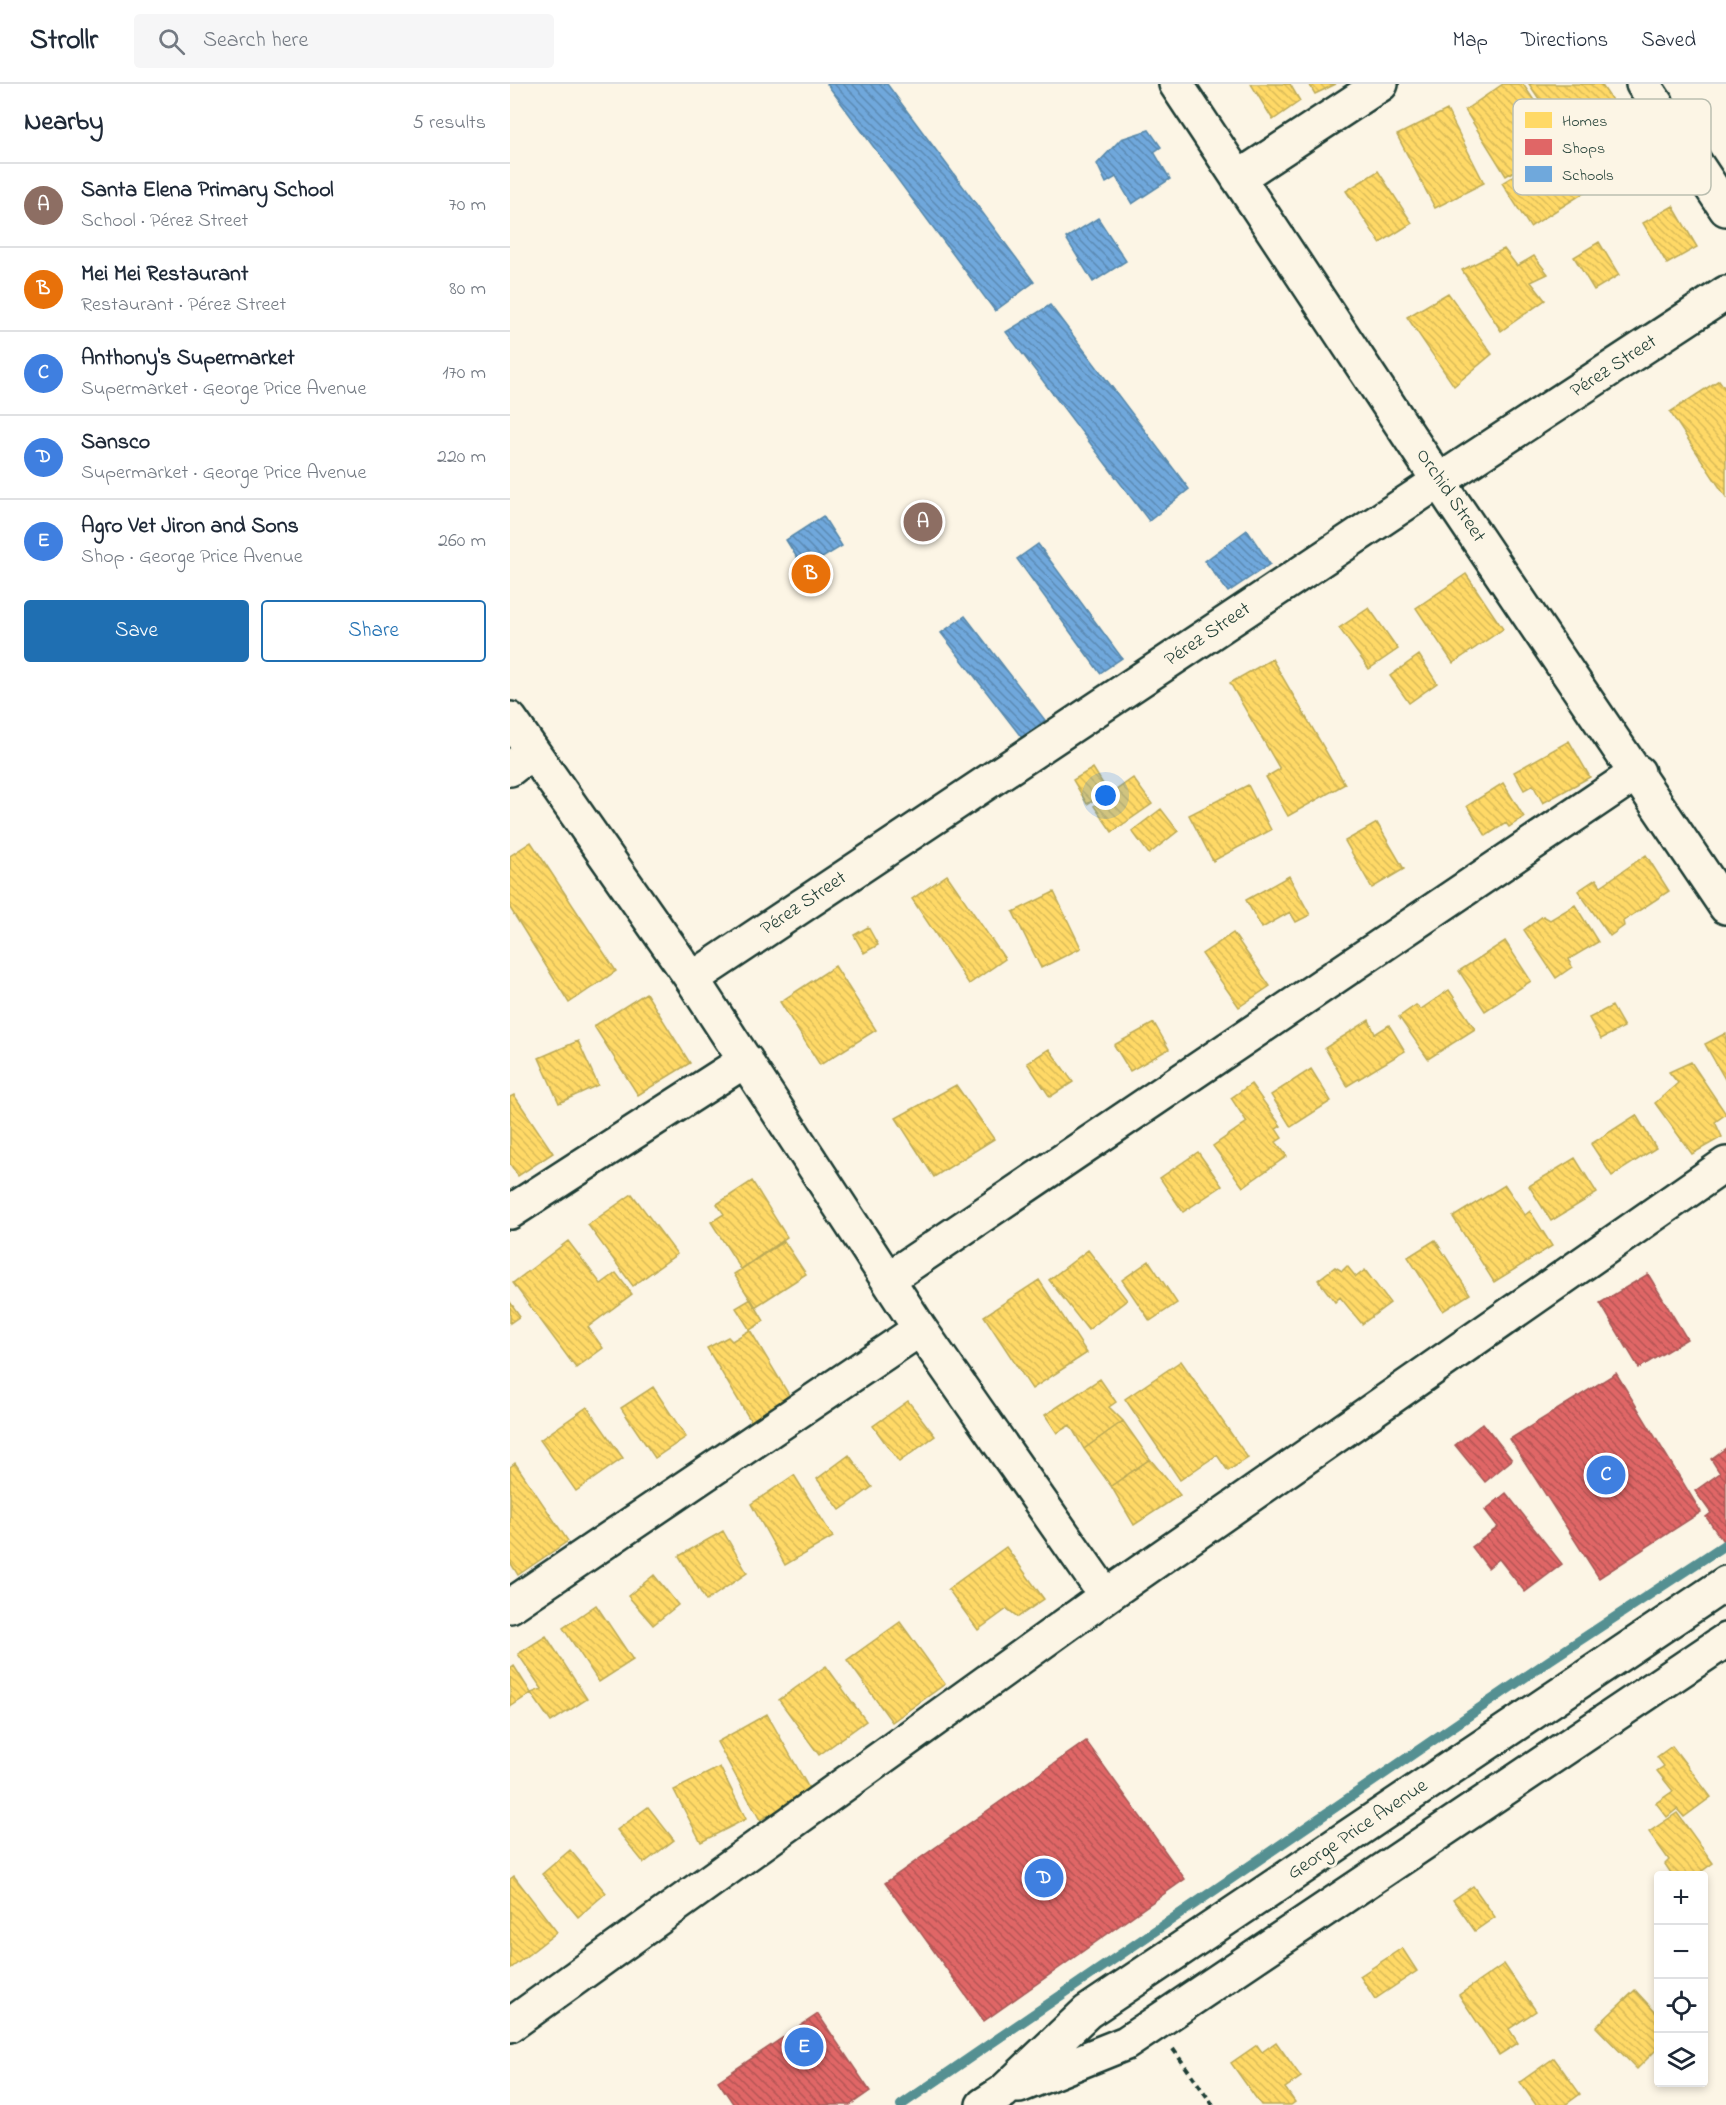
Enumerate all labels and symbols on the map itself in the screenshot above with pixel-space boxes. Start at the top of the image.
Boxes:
legend [1513,99,1711,195]
text: Homes [1562,110,1607,134]
text: Shops [1562,137,1605,161]
text: Schools [1562,164,1614,188]
street label: Pérez Street [1565,328,1663,406]
street label: Orchid Street [1408,443,1492,549]
pin: A [904,500,942,544]
pin: B [792,552,830,596]
street label: Pérez Street [1159,595,1257,675]
your location [1091,781,1120,810]
street label: Pérez Street [755,864,853,944]
pin: C [1586,1452,1626,1498]
street label: George Price Avenue [1282,1772,1435,1889]
pin: D [1024,1856,1064,1900]
pin: E [784,2024,824,2070]

